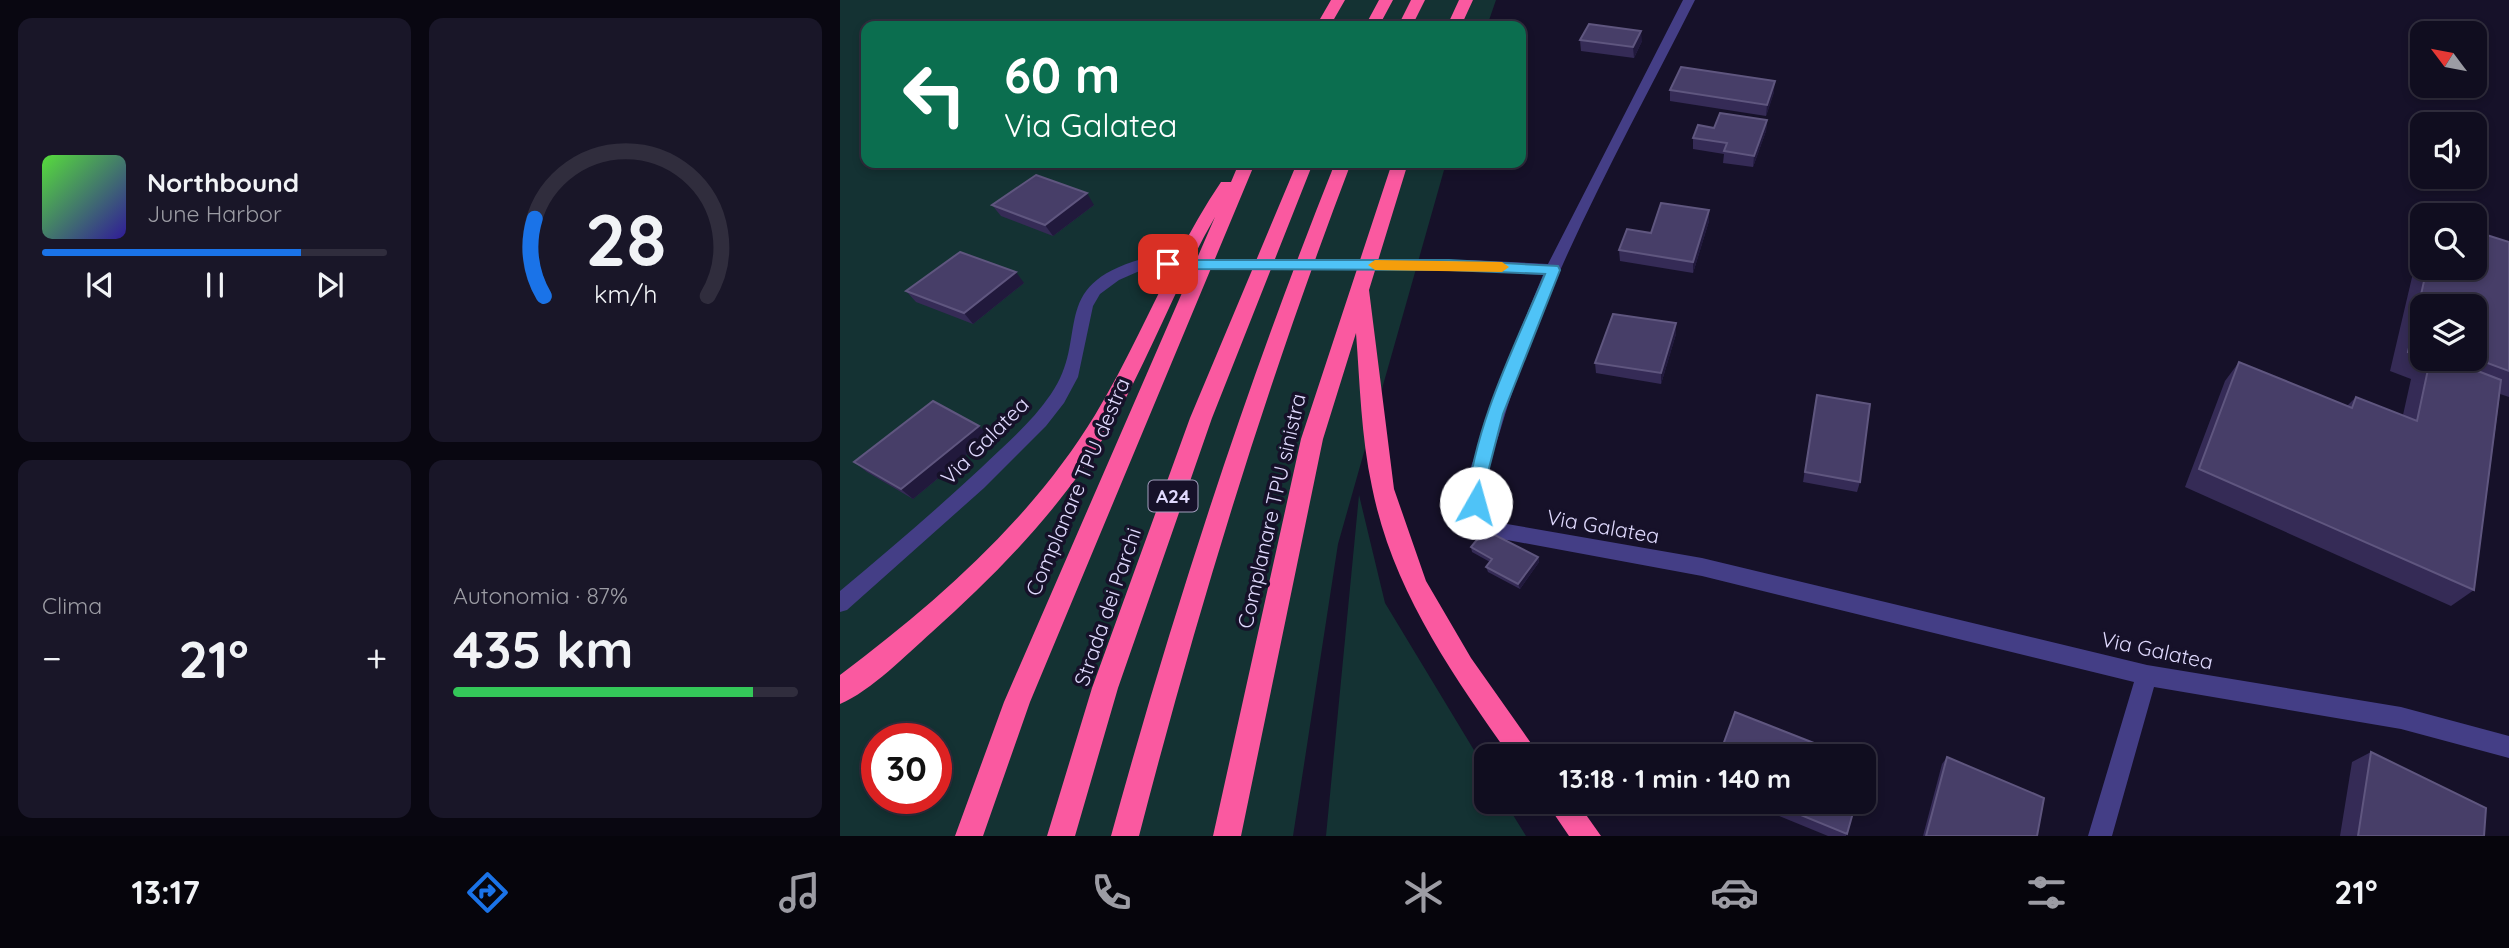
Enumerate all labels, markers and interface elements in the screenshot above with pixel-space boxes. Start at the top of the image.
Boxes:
north arrow [2410,21,2487,98]
map controls [2410,21,2487,371]
text: 60 m [1004,44,1120,105]
icon: left [889,49,980,140]
text: Via Galatea [1004,105,1177,145]
button: sound [2410,112,2487,189]
text: Northbound [147,166,299,199]
text: 28 [585,193,666,284]
text: June Harbor [147,199,282,228]
button: search [2410,203,2487,280]
pin [1138,234,1198,294]
icon: arrive [1149,245,1187,283]
icon: previous [81,266,119,304]
icon: pause [196,266,234,304]
icon: next [311,266,349,304]
text: km/h [594,278,657,309]
button: layers [2410,294,2487,371]
street label: Complanare TPU destra [1019,374,1135,599]
street label: Via Galatea [935,391,1034,490]
street label: Complanare TPU sinistra [1231,391,1311,631]
position arrow [1439,466,1513,540]
road number: A24 [1148,481,1198,512]
street label: Via Galatea [1545,503,1661,549]
street label: Strada dei Parchi [1068,524,1146,689]
text: Autonomia · 87% [453,581,628,610]
text: Clima [42,591,102,620]
text: 435 km [453,616,634,681]
street label: Via Galatea [2099,625,2216,675]
text: 21° [179,626,249,691]
text: − [42,634,62,682]
text: + [366,634,387,682]
speed limit sign: 30 [861,723,952,814]
text: 13:18 · 1 min · 140 m [1559,762,1791,795]
icon: directions [463,868,512,917]
icon: music [775,868,824,917]
icon: phone [1087,868,1136,917]
icon: climate [1399,868,1448,917]
icon: car [1710,868,1759,917]
icon: filters [2022,868,2071,917]
text: 13:17 [131,872,200,912]
text: 21° [2334,872,2378,912]

